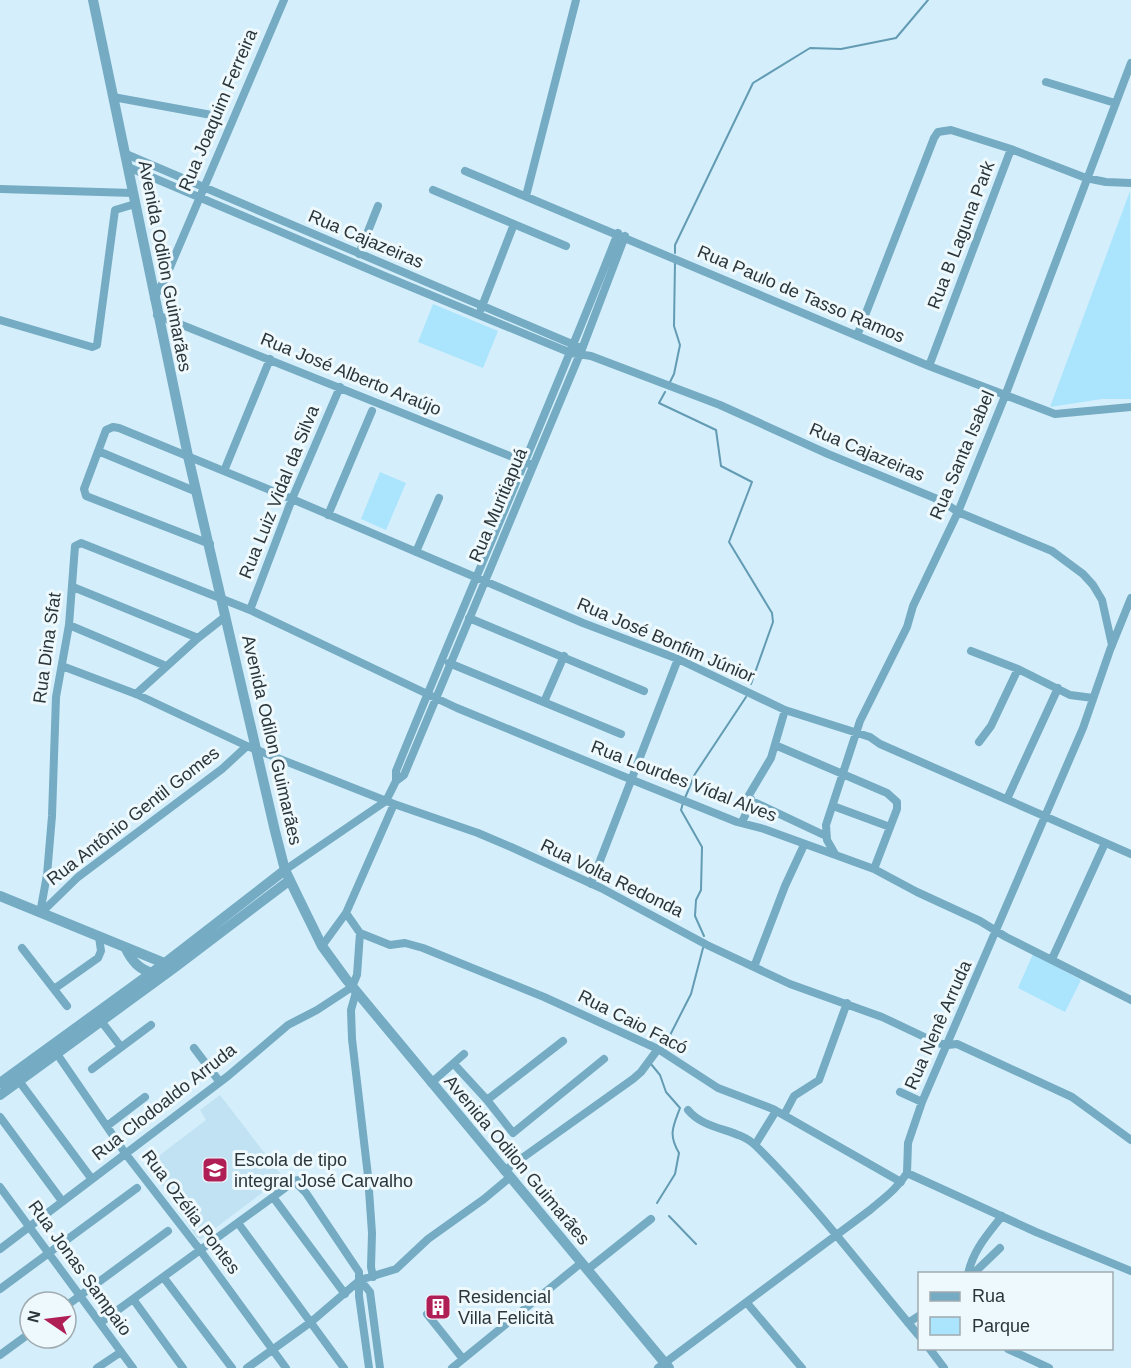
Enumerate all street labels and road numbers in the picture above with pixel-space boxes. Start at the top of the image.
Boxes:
street label: Rua Joaquim Ferreira [175,25,262,194]
street label: Rua B Laguna Park [924,157,999,312]
street label: Avenida Odilon Guimarães [135,159,195,373]
street label: Rua Cajazeiras [305,206,427,272]
street label: Rua Paulo de Tasso Ramos [695,241,907,347]
street label: Rua José Alberto Araújo [258,329,444,419]
street label: Rua Santa Isabel [926,388,998,522]
street label: Rua Luiz Vidal da Silva [235,402,323,581]
street label: Rua Cajazeiras [806,419,928,485]
street label: Rua Muritiapuá [465,444,531,565]
street label: Rua Dina Sfat [29,591,65,705]
street label: Rua José Bonfim Júnior [574,593,758,687]
street label: Avenida Odilon Guimarães [238,633,306,847]
street label: Rua Lourdes Vídal Alves [588,736,780,826]
street label: Rua Antônio Gentil Gomes [43,743,223,889]
street label: Rua Volta Redonda [537,835,687,922]
street label: Rua Nenê Arruda [901,957,976,1093]
street label: Rua Caio Facó [575,986,691,1058]
street label: Rua Clodoaldo Arruda [88,1039,241,1164]
street label: Avenida Odilon Guimarães [440,1071,594,1249]
street label: Rua Ozélia Pontes [138,1146,244,1278]
street label: Rua Jonas Sampaio [24,1197,136,1339]

